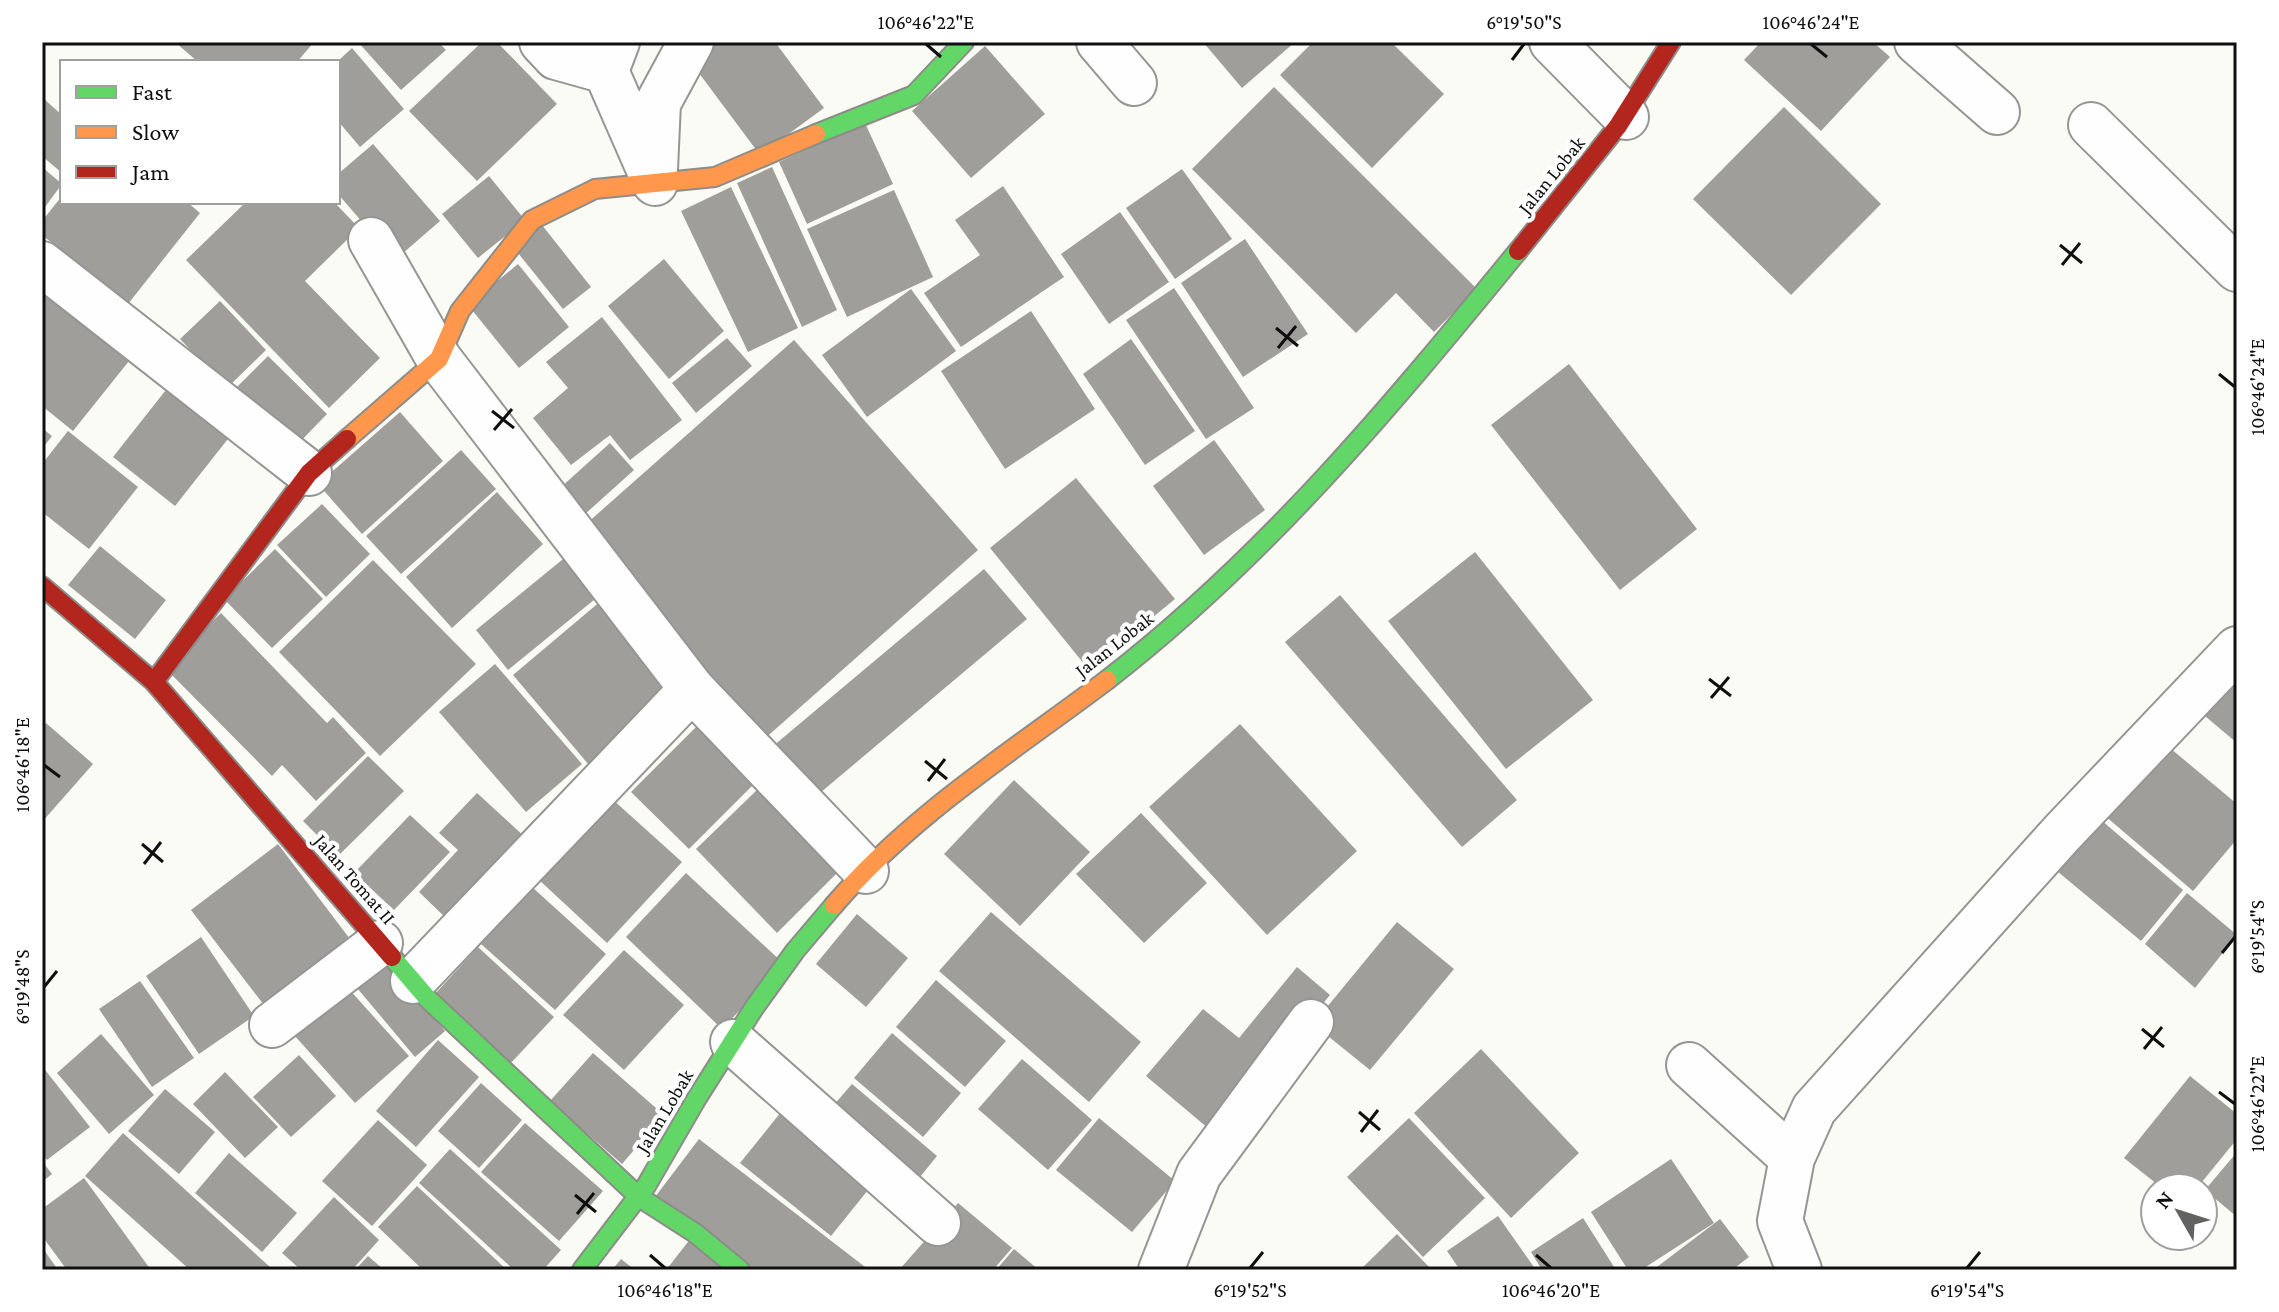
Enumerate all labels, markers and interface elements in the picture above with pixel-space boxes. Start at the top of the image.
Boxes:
text: 106°46'22"E [878,11,974,33]
text: 6°19'50"S [1486,11,1562,33]
text: 106°46'24"E [1763,11,1860,33]
legend [60,60,340,204]
text: Fast [132,78,173,105]
text: Slow [132,118,179,145]
street label: Jalan Lobak [1512,132,1590,220]
text: Jam [130,158,170,185]
text: 106°46'24"E [2246,338,2268,435]
street label: Jalan Lobak [1069,606,1158,683]
text: 106°46'18"E [11,717,33,813]
street label: Jalan Tomat II [308,828,400,929]
text: 6°19'54"S [2246,900,2268,974]
text: 6°19'48"S [11,949,33,1025]
text: 106°46'22"E [2246,1056,2268,1152]
street label: Jalan Lobak [630,1065,699,1159]
north arrow [2139,1172,2219,1252]
text: N [2149,1186,2178,1213]
text: 106°46'18"E [618,1279,713,1301]
text: 6°19'52"S [1213,1279,1287,1301]
text: 106°46'20"E [1502,1279,1600,1301]
text: 6°19'54"S [1930,1279,2004,1301]

